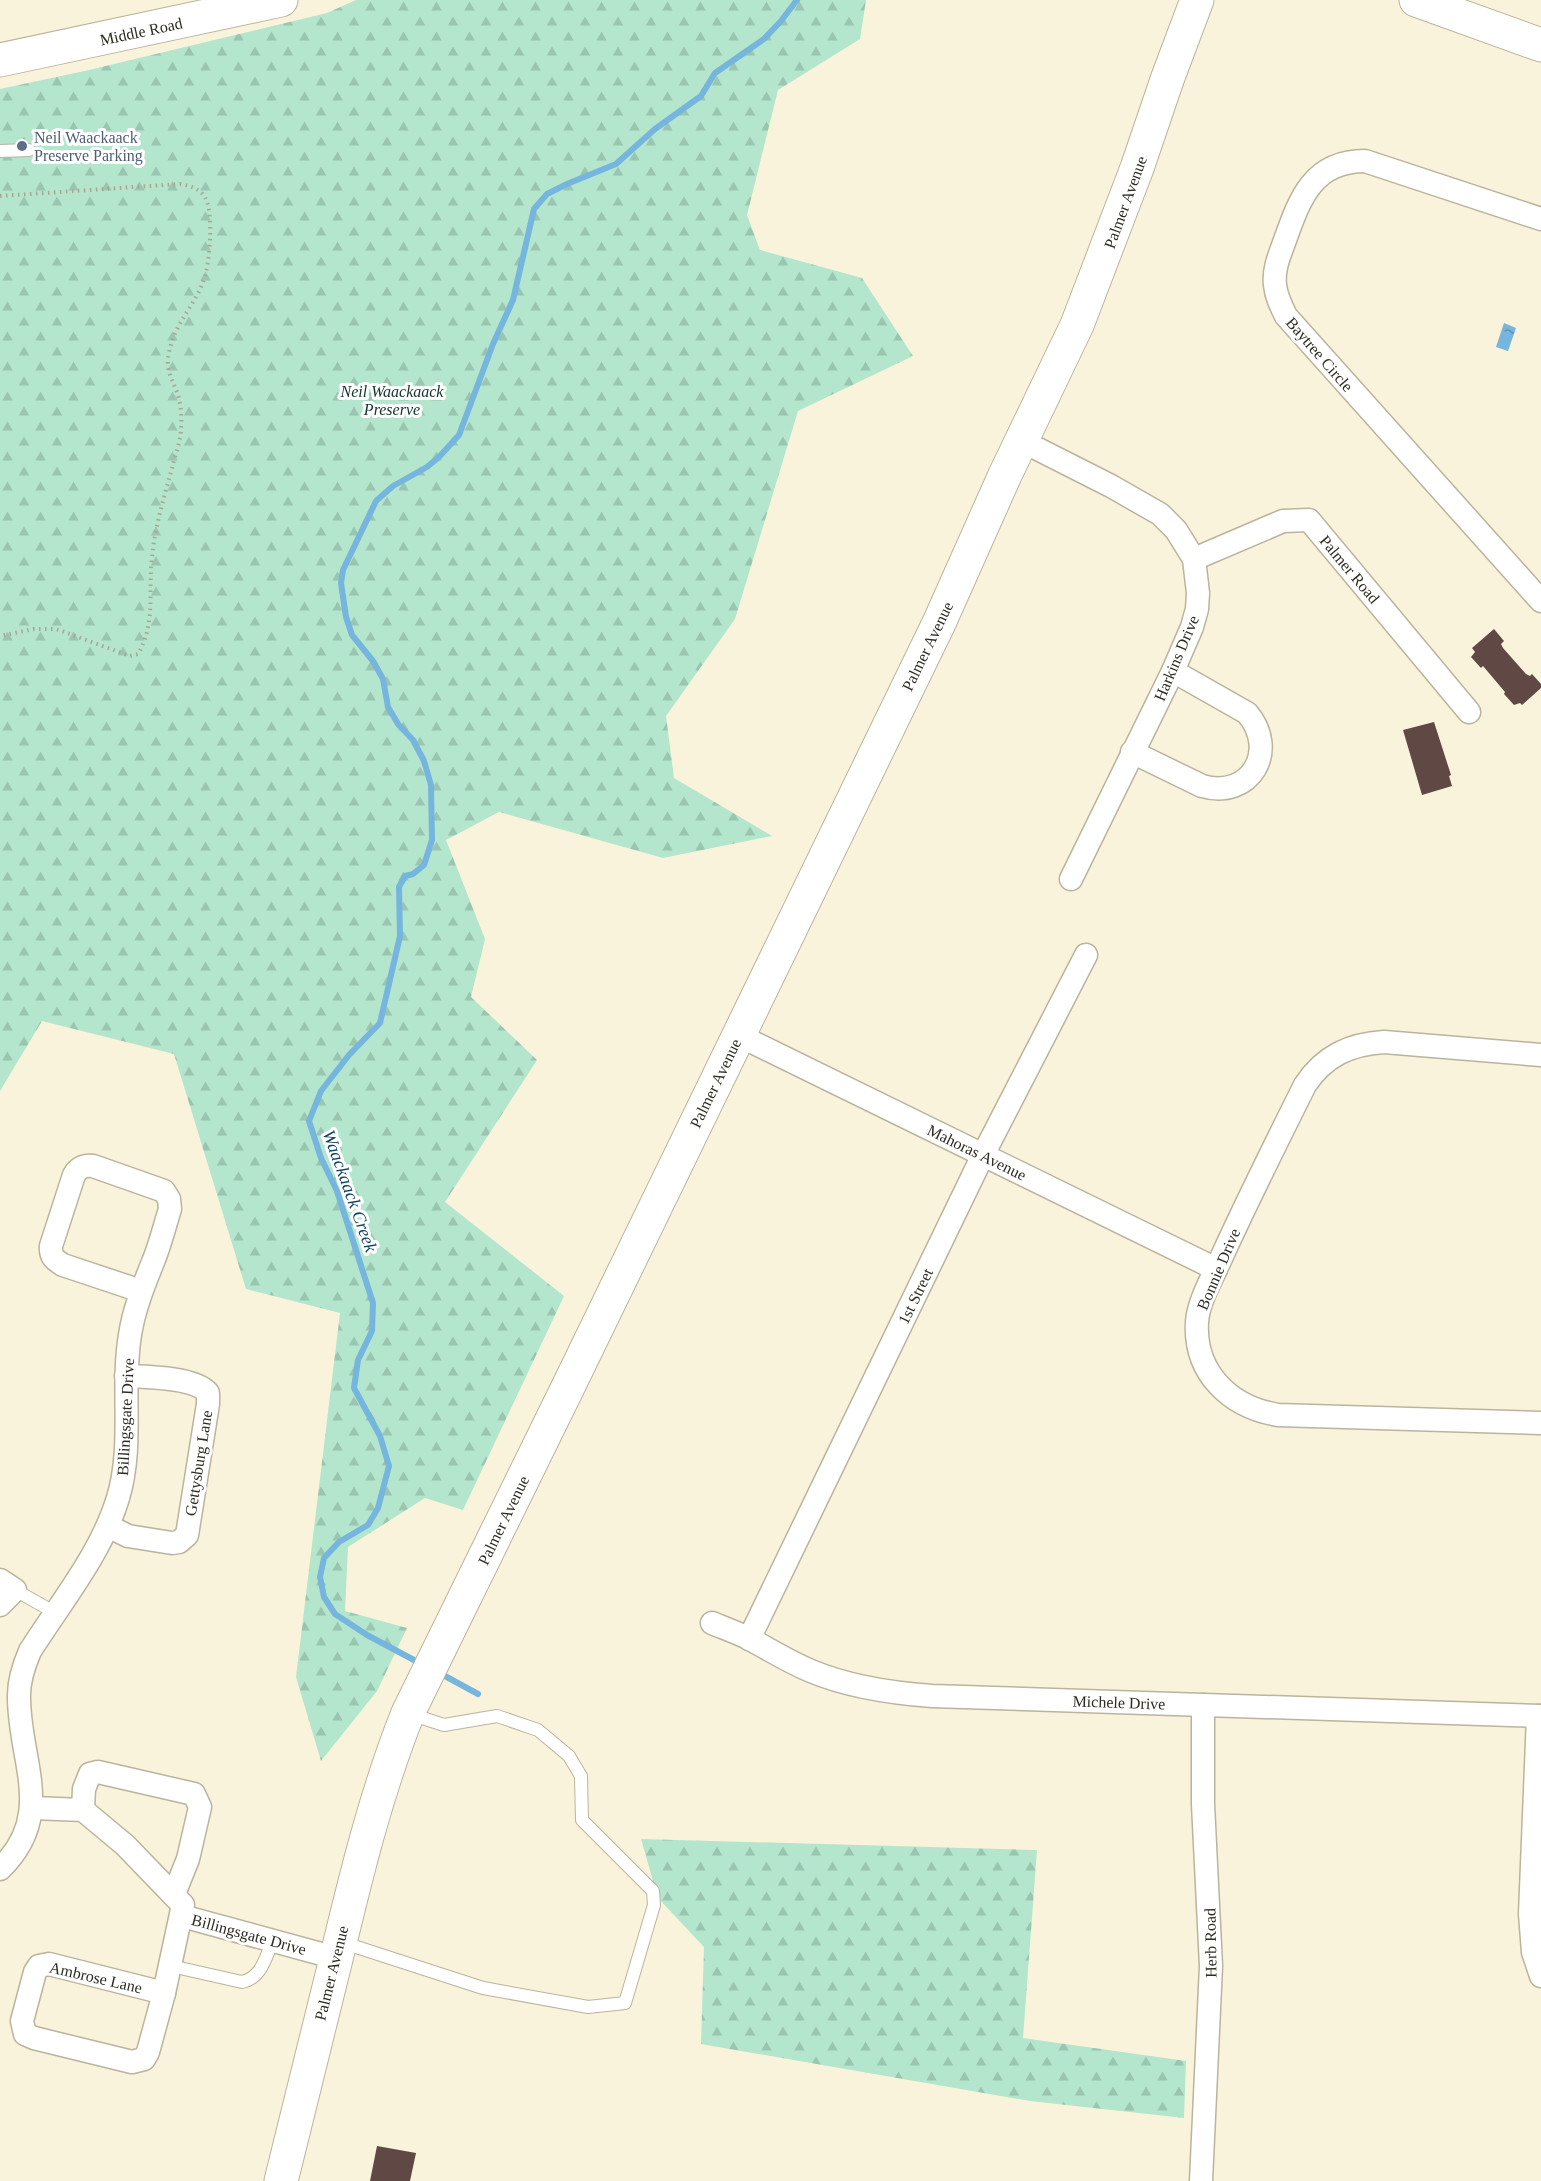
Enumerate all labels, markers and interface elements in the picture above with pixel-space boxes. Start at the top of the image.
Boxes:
street label: Middle Road [98,14,184,49]
place label: Neil Waackaack Preserve Parking [34,129,143,165]
marker: Neil Waackaack Preserve Parking [15,139,29,153]
street label: Palmer Avenue [1101,154,1150,251]
street label: Baytree Circle [1282,314,1356,396]
park label: Neil Waackaack Preserve [340,383,444,418]
street label: Palmer Road [1316,532,1383,607]
street label: Palmer Avenue [899,599,956,694]
street label: Harkins Drive [1151,613,1202,703]
street label: Palmer Avenue [687,1036,744,1131]
street label: Mahoras Avenue [925,1121,1029,1184]
water label: Waackaack Creek [319,1127,382,1256]
street label: Bonnie Drive [1194,1226,1243,1312]
street label: 1st Street [895,1265,936,1327]
street label: Billingsgate Drive [114,1358,138,1476]
street label: Gettysburg Lane [182,1409,216,1517]
street label: Palmer Avenue [475,1473,532,1568]
street label: Michele Drive [1072,1692,1166,1713]
street label: Herb Road [1201,1908,1220,1978]
street label: Billingsgate Drive [190,1911,308,1959]
street label: Palmer Avenue [312,1924,351,2022]
street label: Ambrose Lane [48,1959,144,1996]

